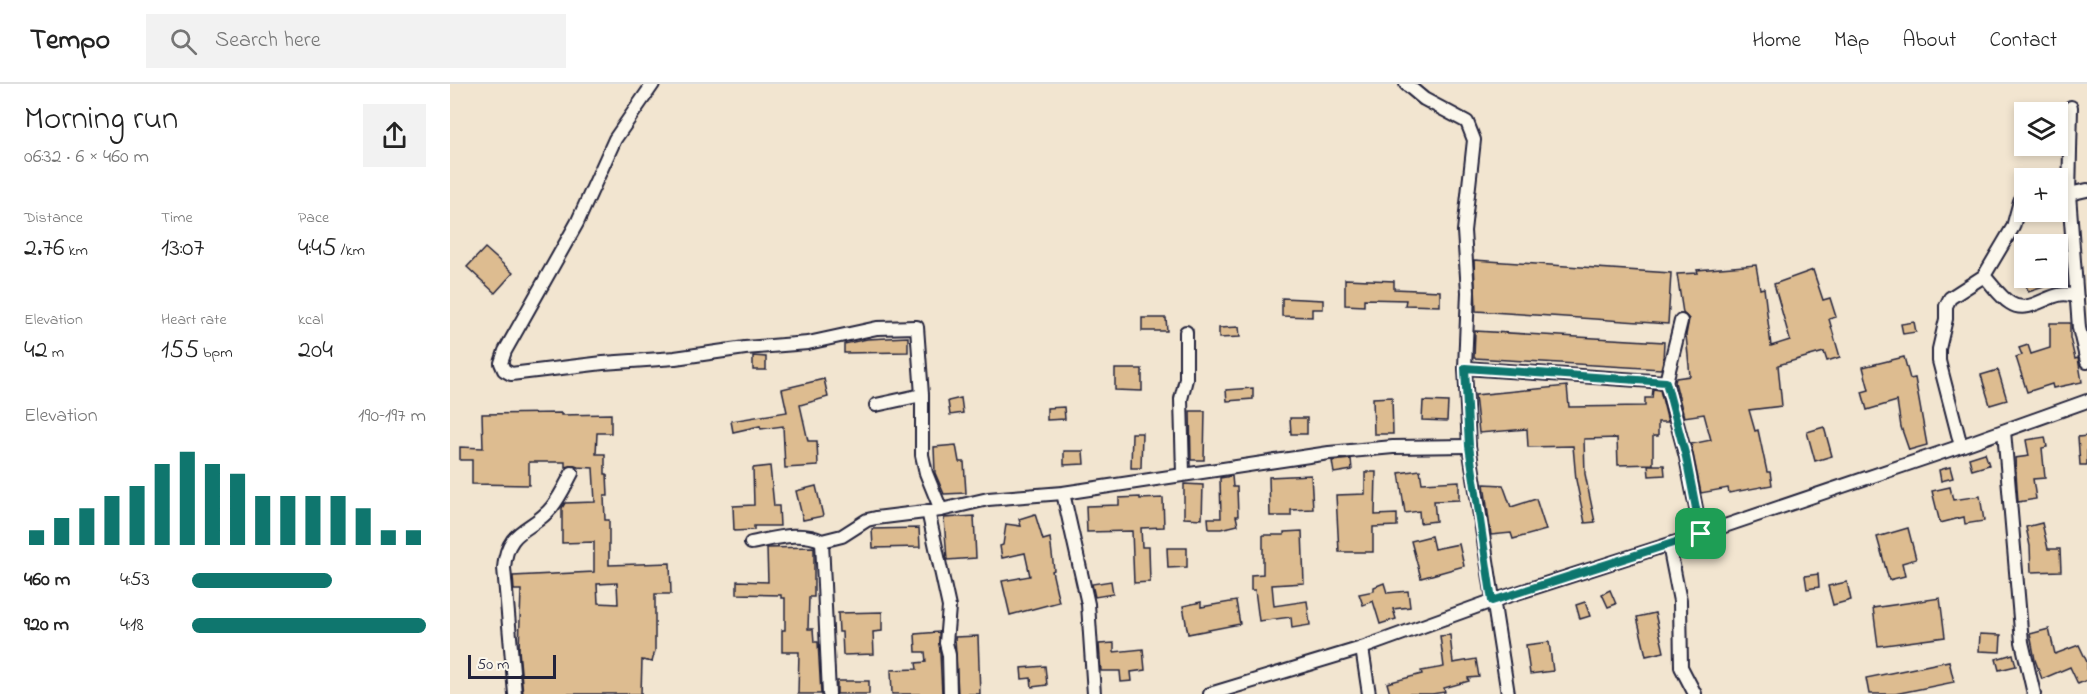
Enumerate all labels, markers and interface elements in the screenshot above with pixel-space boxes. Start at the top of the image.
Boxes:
search box [146,14,566,68]
text: Tempo [30,21,110,62]
icon: search [167,25,200,58]
text: Search here [215,25,321,57]
text: Home [1752,26,1801,56]
text: Map [1834,26,1869,56]
text: About [1902,26,1956,56]
text: Contact [1989,26,2057,56]
text: Morning run [24,96,178,144]
map controls [2014,102,2068,288]
button: layers [2014,102,2068,156]
button: share [363,104,426,167]
text: 06:32 · 6 × 460 m [24,143,149,172]
button: + [2014,168,2068,222]
text: Distance [24,206,83,230]
text: Time [161,206,193,230]
text: Pace [298,206,329,230]
text: 2.76 [24,230,64,268]
text: 13:07 [161,230,204,268]
text: 4:45 [298,230,337,268]
button: − [2014,234,2068,288]
text: km [64,239,88,263]
text: /km [337,239,365,263]
text: Elevation [24,308,83,332]
text: Heart rate [161,308,227,332]
text: kcal [298,308,323,332]
text: 42 [24,332,48,370]
text: 155 [161,332,199,370]
text: 204 [298,332,333,370]
text: m [48,341,64,365]
text: bpm [199,341,233,365]
text: Elevation [24,402,98,431]
text: 190–197 m [358,402,426,431]
pin [1675,508,1726,559]
icon: arrive [1684,517,1717,550]
text: 460 m [24,566,70,595]
text: 4:53 [120,566,150,595]
text: 920 m [24,611,69,640]
text: 4:18 [120,611,144,640]
scale bar [468,652,556,680]
text: 50 m [477,653,509,677]

